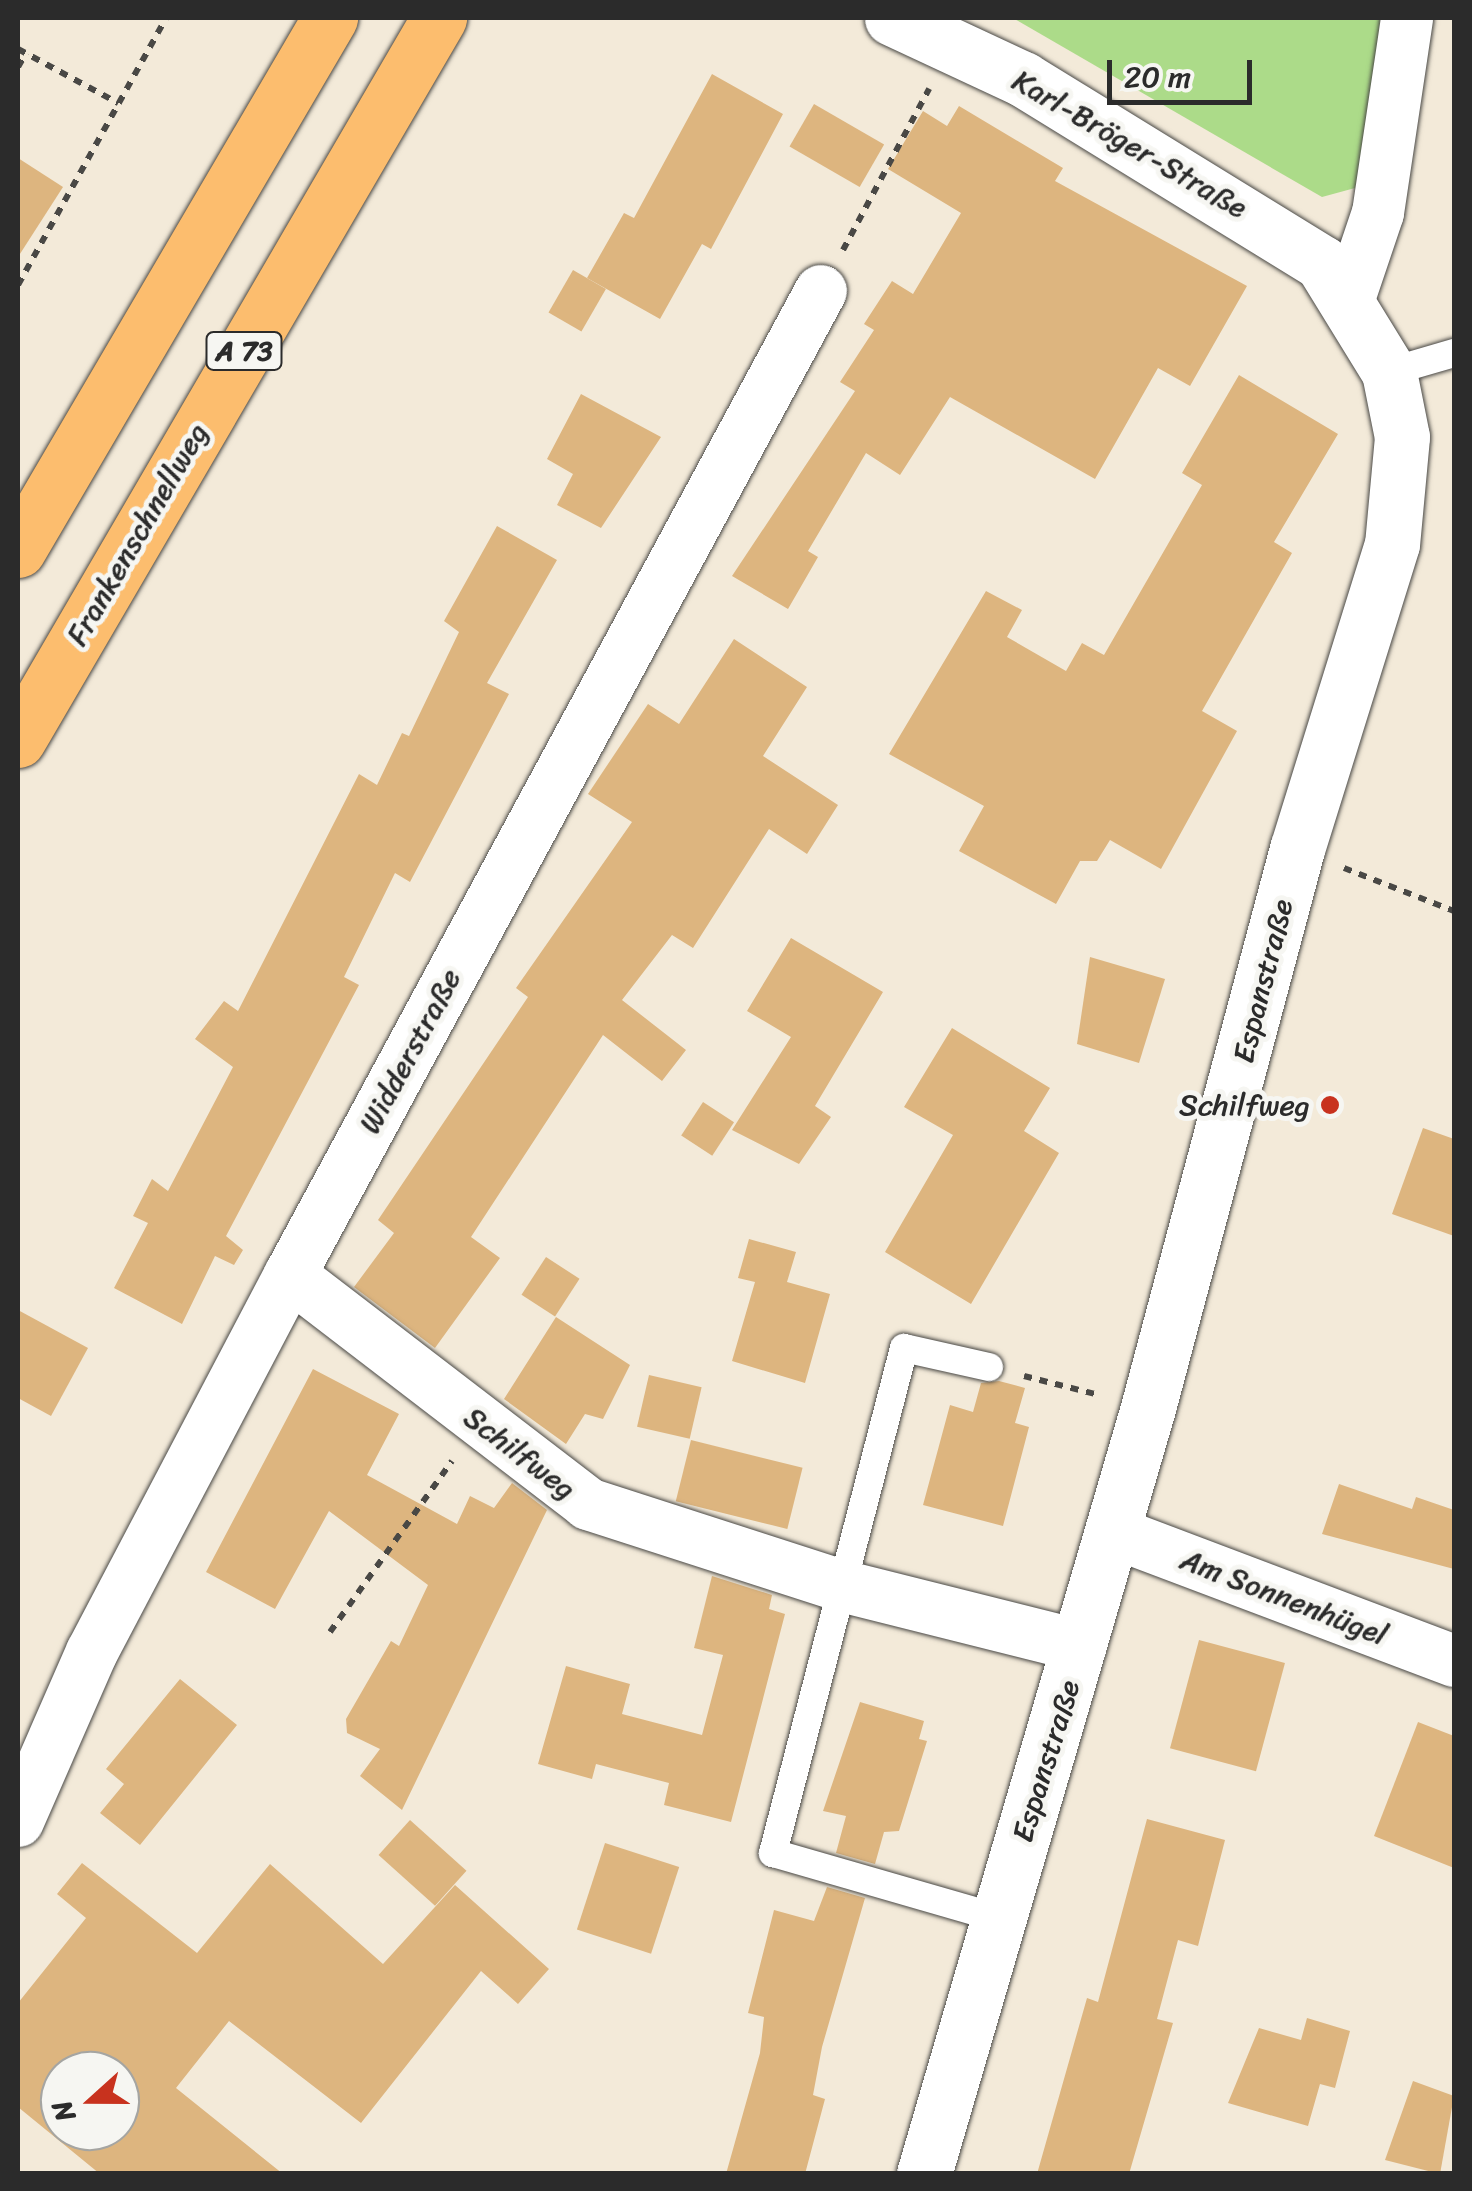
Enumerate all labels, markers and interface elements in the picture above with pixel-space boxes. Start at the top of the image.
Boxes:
scale bar [1112,40,1257,102]
text: 20 m [1124,50,1191,104]
street label: Karl-Bröger-Straße [1006,62,1254,226]
road number: A 73 [204,328,284,374]
street label: Frankenschnellweg [59,416,215,652]
street label: Espanstraße [1225,896,1301,1066]
street label: Widderstraße [352,963,468,1139]
place label: Schilfweg [1179,1087,1310,1123]
marker: Schilfweg [1319,1094,1341,1116]
street label: Schilfweg [457,1399,583,1507]
street label: Am Sonnenhügel [1176,1541,1392,1653]
street label: Espanstraße [1004,1676,1088,1846]
north arrow [40,2051,140,2151]
text: N [37,2093,90,2129]

